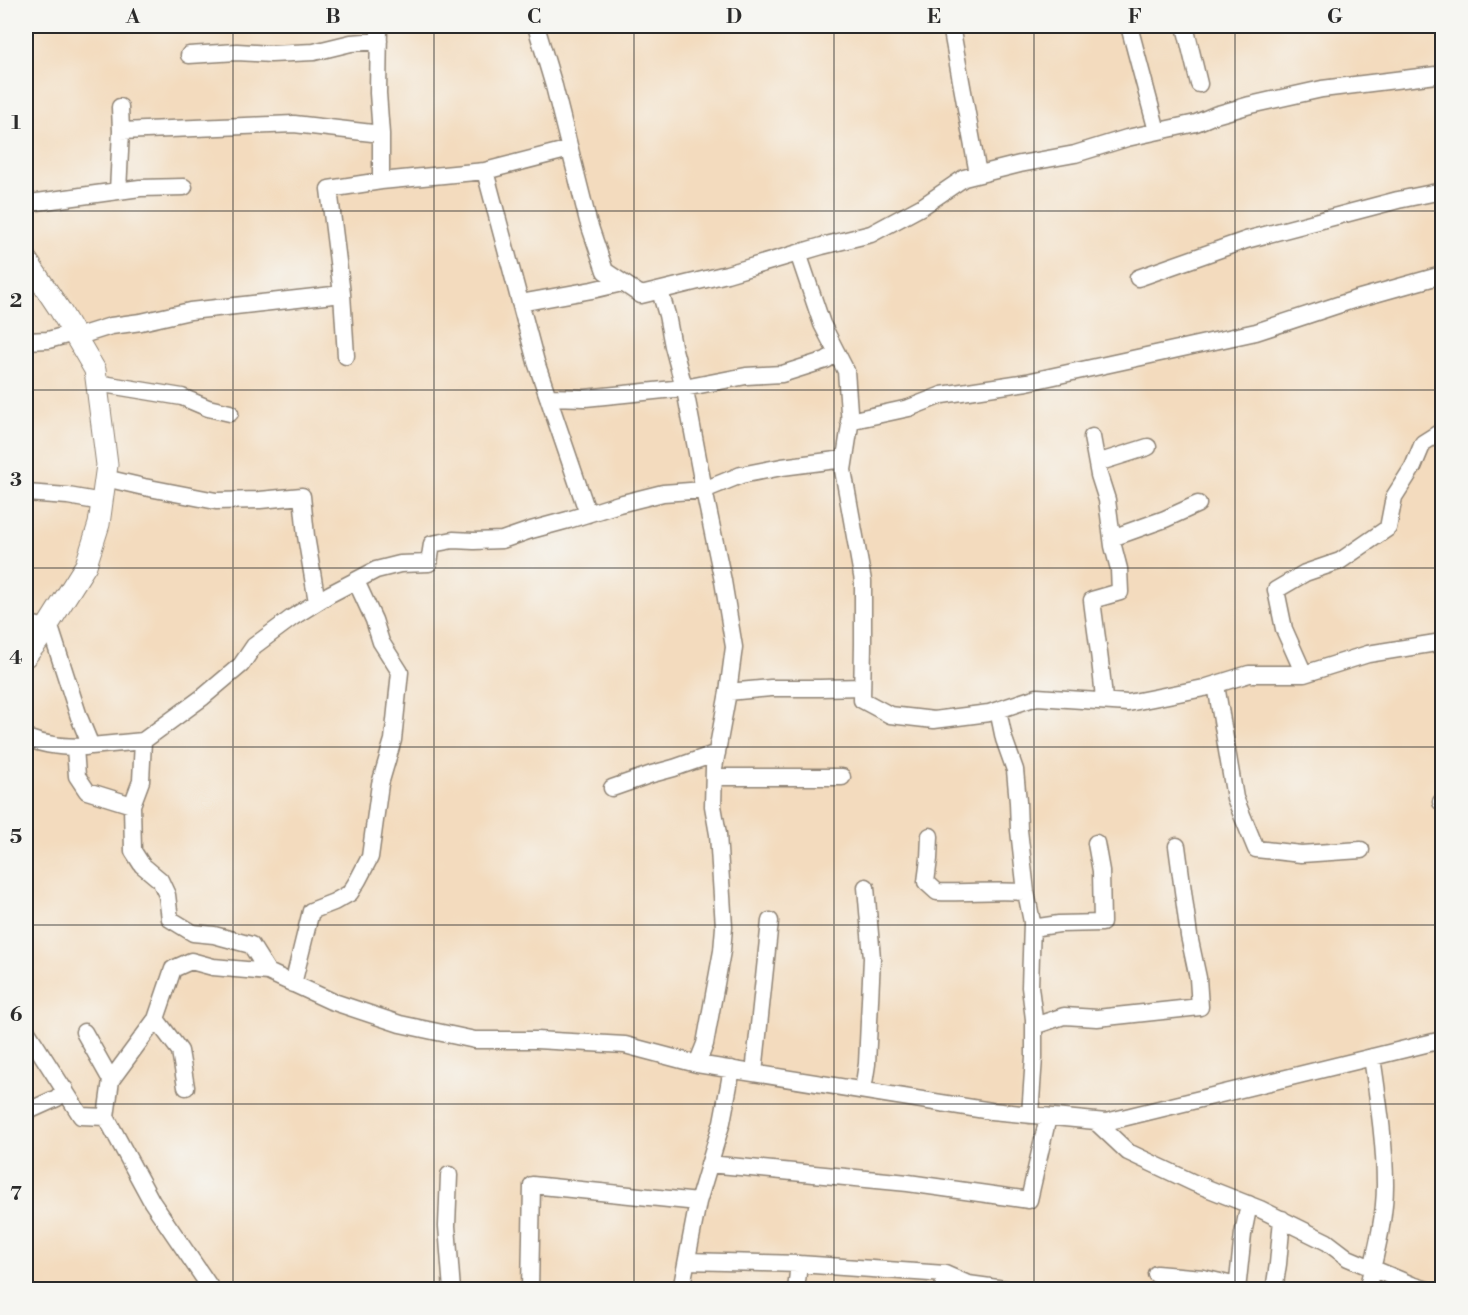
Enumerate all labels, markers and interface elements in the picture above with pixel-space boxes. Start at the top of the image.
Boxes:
text: A [125,5,141,30]
text: B [325,5,341,30]
text: C [527,5,541,30]
text: D [726,5,742,30]
text: E [927,5,941,30]
text: F [1128,5,1142,30]
text: G [1327,5,1343,30]
text: 1 [11,111,21,136]
text: 2 [10,289,22,314]
text: 3 [10,468,22,493]
text: 4 [9,646,23,671]
text: 5 [10,825,22,850]
text: 6 [10,1003,23,1028]
text: 7 [10,1182,22,1207]

